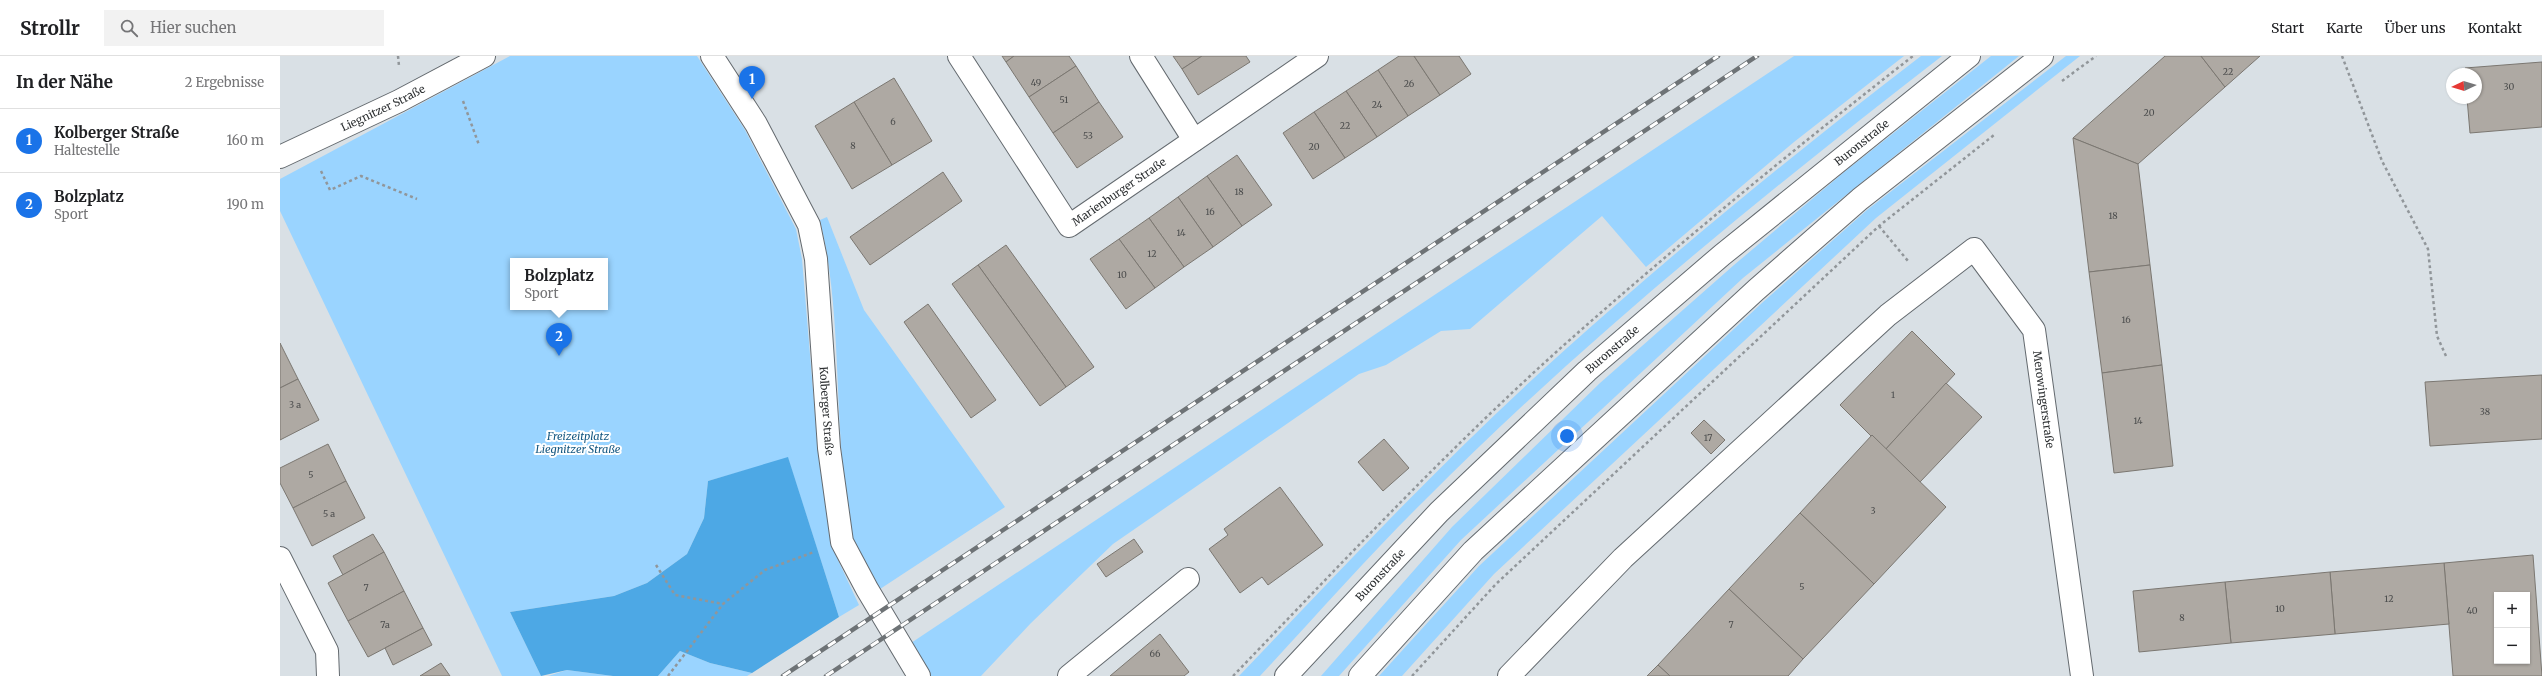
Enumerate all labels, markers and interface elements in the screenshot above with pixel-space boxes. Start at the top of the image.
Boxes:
search box [104,10,384,46]
text: Strollr [20,16,80,40]
icon: search [118,17,140,39]
text: Hier suchen [150,18,236,37]
text: Start [2271,19,2304,37]
text: Karte [2326,19,2363,37]
text: Über uns [2385,19,2446,37]
text: Kontakt [2468,19,2522,37]
pin: 1 [739,66,765,99]
house number: 22 [2223,66,2233,77]
north arrow [2446,68,2482,104]
text: In der Nähe [16,71,113,93]
text: 2 Ergebnisse [185,74,264,91]
house number: 49 [1031,77,1041,88]
house number: 26 [1404,78,1415,89]
street label: Liegnitzer Straße [339,81,428,134]
house number: 30 [2504,81,2515,92]
house number: 51 [1060,94,1068,105]
house number: 24 [1372,99,1383,110]
house number: 20 [2144,107,2155,118]
house number: 6 [890,116,896,127]
street label: Buronstraße [1831,116,1892,169]
house number: 22 [1340,120,1350,131]
text: Kolberger Straße [54,123,179,142]
house number: 53 [1083,130,1093,141]
text: 1 [26,132,32,149]
text: 160 m [226,132,264,149]
house number: 8 [850,140,856,151]
house number: 20 [1309,141,1320,152]
text: Haltestelle [54,142,120,159]
street label: Marienburger Straße [1069,155,1169,229]
house number: 18 [1234,186,1244,197]
text: Bolzplatz [54,187,124,206]
text: 2 [25,196,33,213]
text: 190 m [227,196,264,213]
text: Sport [54,206,88,223]
house number: 16 [1205,206,1215,217]
house number: 18 [2108,210,2118,221]
house number: 14 [1176,227,1186,238]
house number: 12 [1147,248,1157,259]
popup [510,258,608,310]
text: Bolzplatz [524,266,594,285]
house number: 10 [1117,269,1127,280]
text: Sport [524,285,559,302]
house number: 16 [2121,314,2131,325]
street label: Buronstraße [1583,322,1642,376]
pin: 2 [546,323,572,356]
street label: Merowingerstraße [2030,350,2057,449]
street label: Kolberger Straße [816,366,837,457]
house number: 1 [1891,389,1895,400]
house number: 3 a [289,399,301,410]
house number: 38 [2480,406,2490,417]
house number: 14 [2133,415,2143,426]
your location [1557,426,1577,446]
park label: Freizeitplatz Liegnitzer Straße [536,429,621,456]
house number: 17 [1704,432,1712,443]
house number: 5 [308,469,314,480]
house number: 3 [1870,505,1876,516]
house number: 5 a [323,508,335,519]
street label: Buronstraße [1352,546,1408,604]
house number: 5 [1799,581,1805,592]
house number: 7 [363,582,369,593]
map controls [2494,592,2530,664]
button: + [2494,592,2530,628]
house number: 12 [2384,593,2394,604]
house number: 10 [2275,603,2285,614]
house number: 40 [2466,605,2478,616]
house number: 8 [2179,612,2185,623]
house number: 7a [380,619,390,630]
house number: 7 [1728,619,1734,630]
button: − [2494,628,2530,664]
house number: 66 [1150,648,1161,659]

